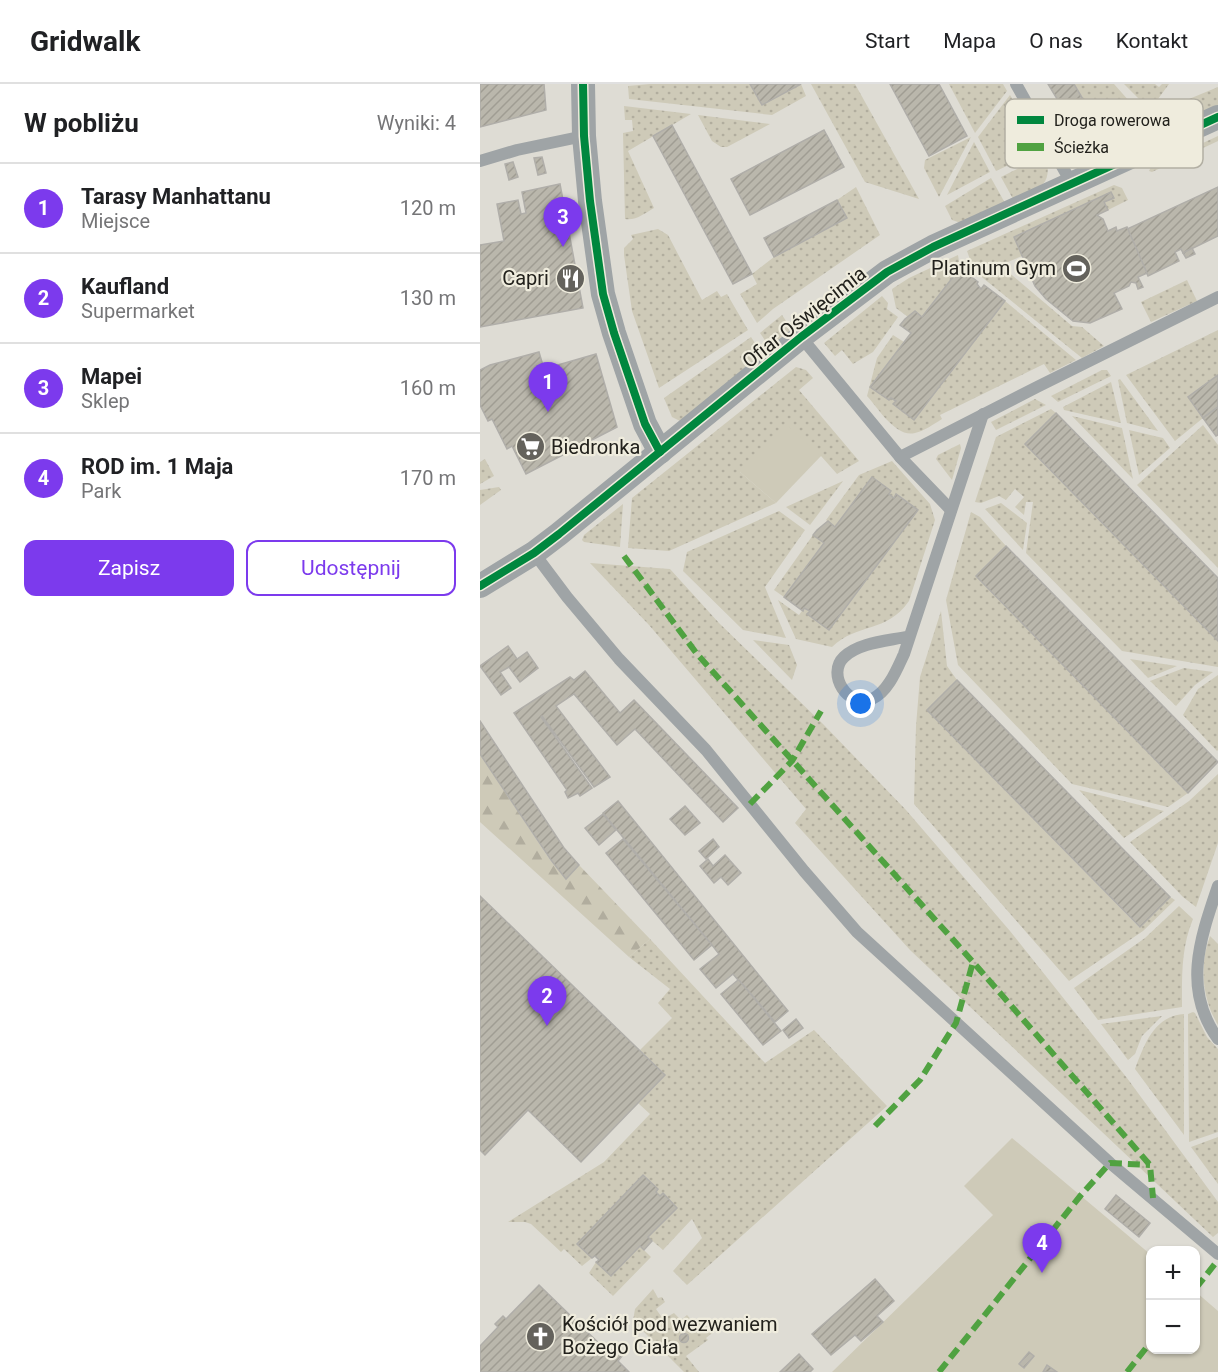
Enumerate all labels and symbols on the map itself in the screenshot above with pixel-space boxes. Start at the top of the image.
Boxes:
legend [1005,99,1203,168]
text: Droga rowerowa [1054,111,1171,130]
text: Ścieżka [1054,137,1109,157]
pin: 3 [544,198,583,247]
sports icon: Platinum Gym [1061,252,1093,284]
place label: Platinum Gym [931,256,1056,280]
street label: Ofiar Oświęcimia [737,261,871,373]
restaurant icon: Capri [554,262,586,294]
place label: Capri [502,266,549,290]
pin: 1 [528,362,568,412]
supermarket icon: Biedronka [514,431,546,463]
place label: Biedronka [551,435,640,459]
your location [846,689,875,718]
pin: 2 [528,976,566,1026]
pin: 4 [1022,1224,1062,1273]
place label: Kościół pod wezwaniem Bożego Ciała [562,1312,778,1359]
church icon: Kościół pod wezwaniem Bożego Ciała [525,1320,557,1352]

